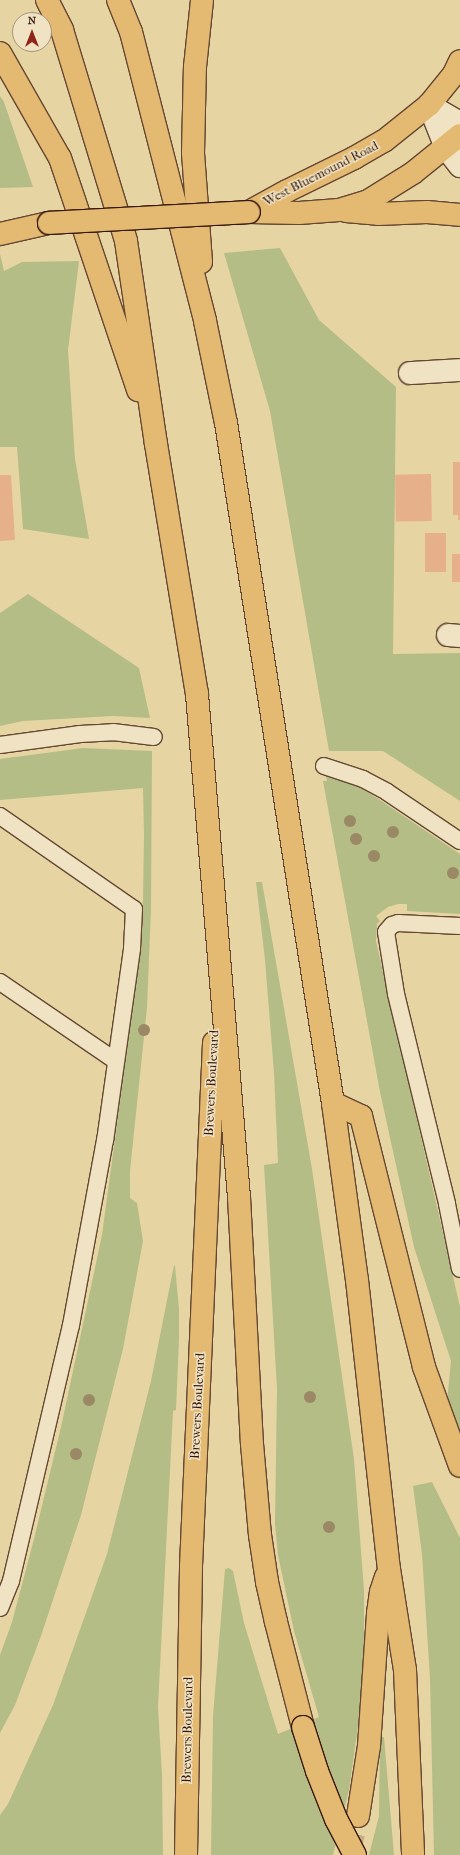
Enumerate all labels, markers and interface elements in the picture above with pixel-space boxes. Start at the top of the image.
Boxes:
north arrow [12,12,52,52]
text: N [28,14,36,27]
street label: West Bluemound Road [261,138,381,210]
street label: Brewers Boulevard [201,1030,223,1136]
street label: Brewers Boulevard [187,1353,209,1459]
street label: Brewers Boulevard [179,1677,197,1783]

